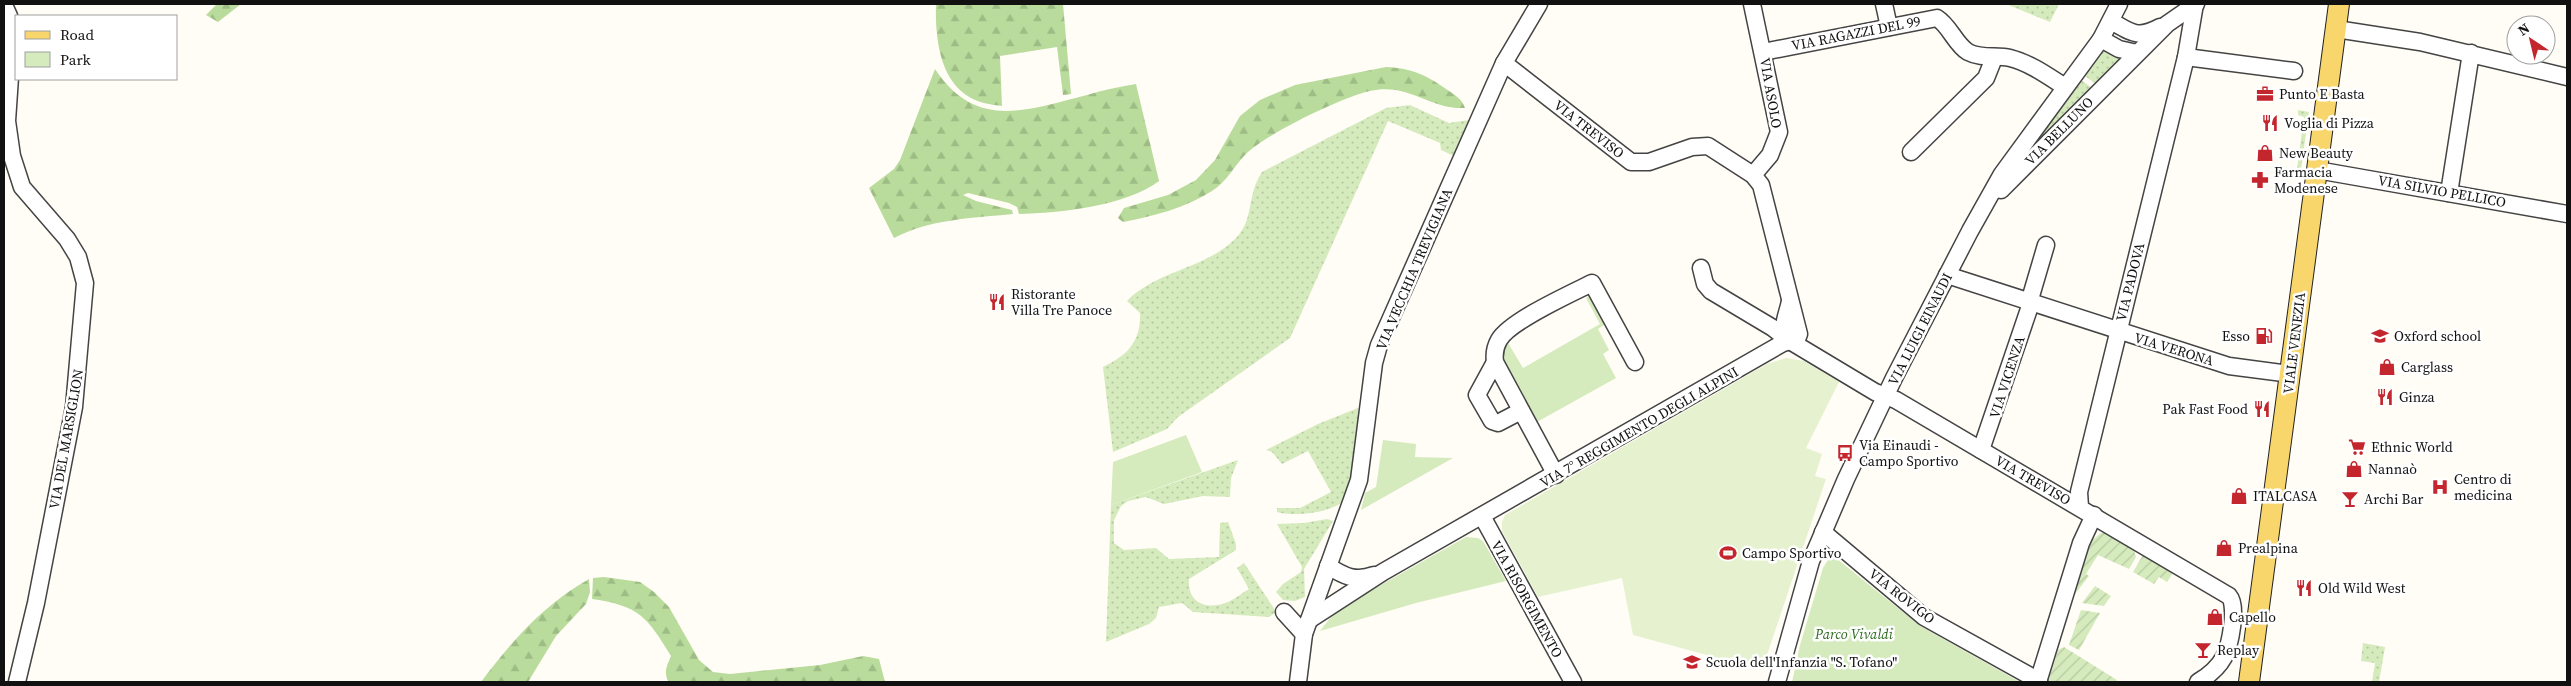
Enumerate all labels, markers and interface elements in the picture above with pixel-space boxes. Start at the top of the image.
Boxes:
street label: VIA RAGAZZI DEL 99 [1790,11,1922,55]
legend [15,15,178,80]
north arrow [2506,15,2556,65]
text: N [2514,18,2533,40]
text: Road [60,24,94,45]
text: Park [60,49,92,70]
street label: VIA ASOLO [1755,56,1787,130]
office icon: Punto E Basta [2255,84,2275,104]
place label: Punto E Basta [2279,84,2366,104]
street label: VIA BELLUNO [2020,92,2098,170]
street label: VIA TREVISO [1550,95,1628,163]
restaurant icon: Voglia di Pizza [2260,113,2280,133]
place label: Voglia di Pizza [2284,113,2375,133]
shop icon: New Beauty [2255,143,2275,163]
place label: New Beauty [2279,143,2354,163]
place label: Farmacia Modenese [2274,162,2338,198]
pharmacy icon: Farmacia Modenese [2250,170,2270,190]
street label: VIA SILVIO PELLICO [2376,170,2508,212]
street label: VIA VECCHIA TREVIGIANA [1371,185,1457,353]
street label: VIA PADOVA [2111,240,2150,323]
street label: VIA LUIGI EINAUDI [1883,269,1957,389]
place label: Ristorante Villa Tre Panoce [1011,284,1112,320]
street label: VIALE VENEZIA [2278,291,2310,395]
restaurant icon: Ristorante Villa Tre Panoce [987,292,1007,312]
place label: Esso [2222,326,2250,346]
fuel station icon: Esso [2254,326,2274,346]
school or university icon: Oxford school [2370,326,2390,346]
place label: Oxford school [2394,326,2481,346]
street label: VIA VERONA [2132,327,2217,371]
street label: VIA VICENZA [1984,333,2030,421]
shop icon: Carglass [2377,357,2397,377]
place label: Carglass [2401,357,2453,377]
street label: VIA 7° REGGIMENTO DEGLI ALPINI [1536,362,1742,492]
street label: VIA DEL MARSIGLION [44,367,88,511]
restaurant icon: Ginza [2375,387,2395,407]
place label: Ginza [2399,387,2436,407]
place label: Pak Fast Food [2162,399,2248,419]
restaurant icon: Pak Fast Food [2252,399,2272,419]
place label: Via Einaudi - Campo Sportivo [1859,435,1959,471]
supermarket icon: Ethnic World [2347,437,2367,457]
place label: Ethnic World [2371,437,2453,457]
bus stop icon: Via Einaudi - Campo Sportivo [1835,443,1855,463]
street label: VIA TREVISO [1991,450,2075,510]
shop icon: Nannaò [2344,459,2364,479]
place label: Nannaò [2368,459,2417,479]
place label: Centro di medicina [2454,469,2513,505]
hospital icon: Centro di medicina [2430,477,2450,497]
shop icon: ITALCASA [2229,486,2249,506]
place label: ITALCASA [2253,486,2318,506]
bar icon: Archi Bar [2340,489,2360,509]
place label: Archi Bar [2364,489,2423,509]
street label: VIA RISORGIMENTO [1486,537,1568,661]
shop icon: Prealpina [2214,538,2234,558]
place label: Prealpina [2238,538,2299,558]
sports icon: Campo Sportivo [1718,543,1738,563]
place label: Campo Sportivo [1742,543,1842,563]
street label: VIA ROVIGO [1865,564,1939,628]
restaurant icon: Old Wild West [2294,578,2314,598]
place label: Old Wild West [2318,578,2406,598]
shop icon: Capello [2205,607,2225,627]
place label: Capello [2229,607,2276,627]
park label: Parco Vivaldi [1814,624,1894,644]
bar icon: Replay [2193,640,2213,660]
place label: Replay [2217,640,2260,660]
school or university icon: Scuola dell'Infanzia "S. Tofano" [1682,652,1702,672]
place label: Scuola dell'Infanzia "S. Tofano" [1706,652,1897,672]

